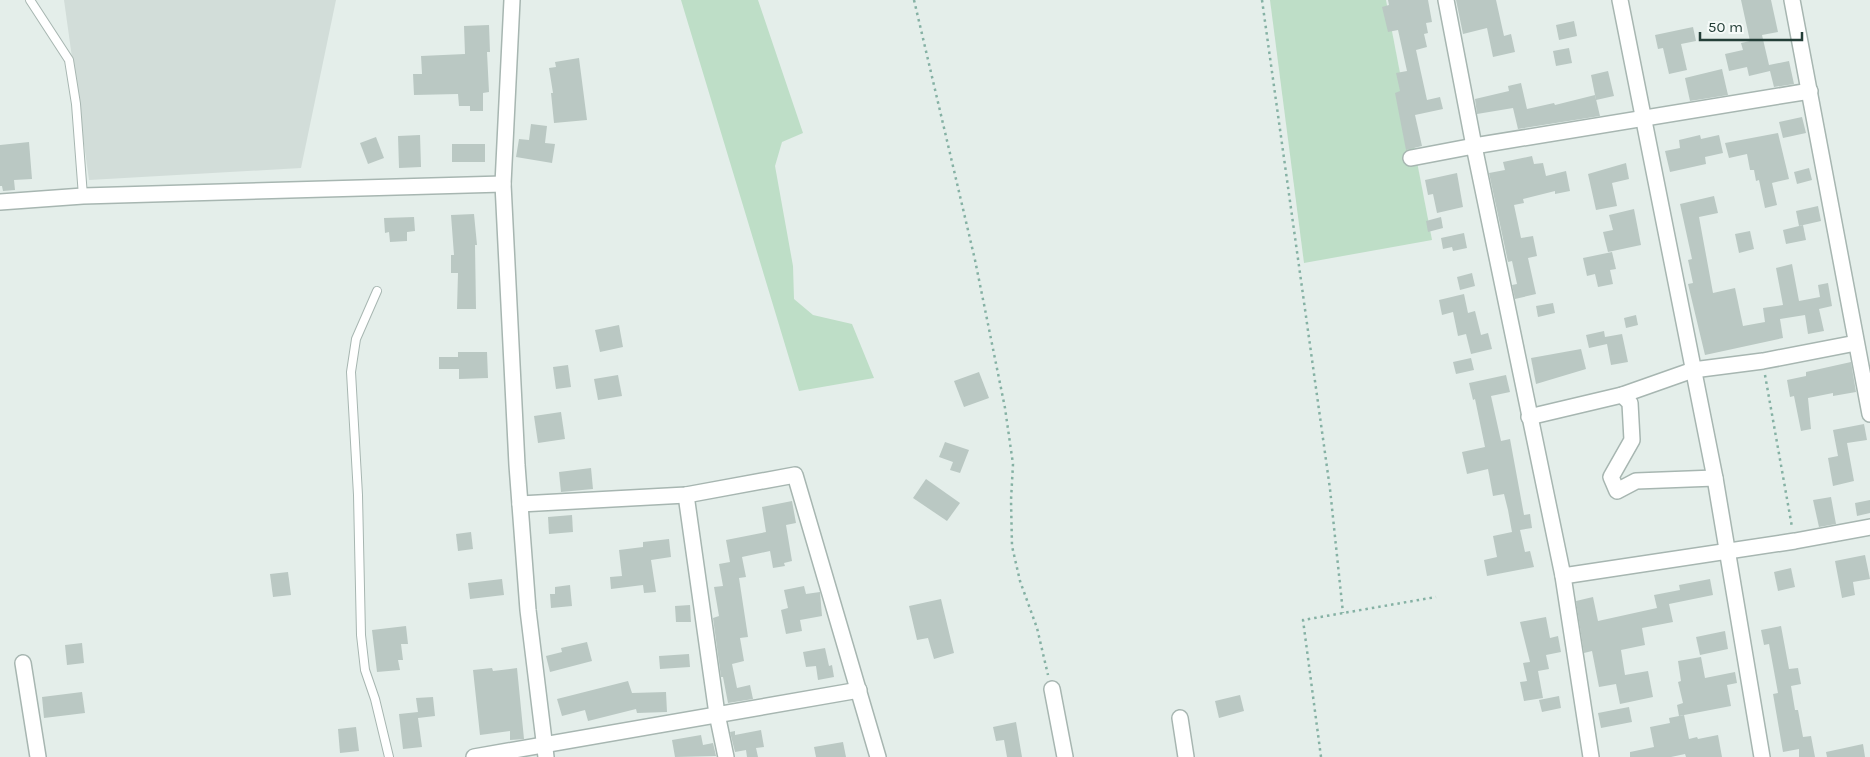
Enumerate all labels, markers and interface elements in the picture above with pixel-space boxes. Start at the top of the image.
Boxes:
scale bar [1700,10,1802,42]
text: 50 m [1708,18,1743,36]

